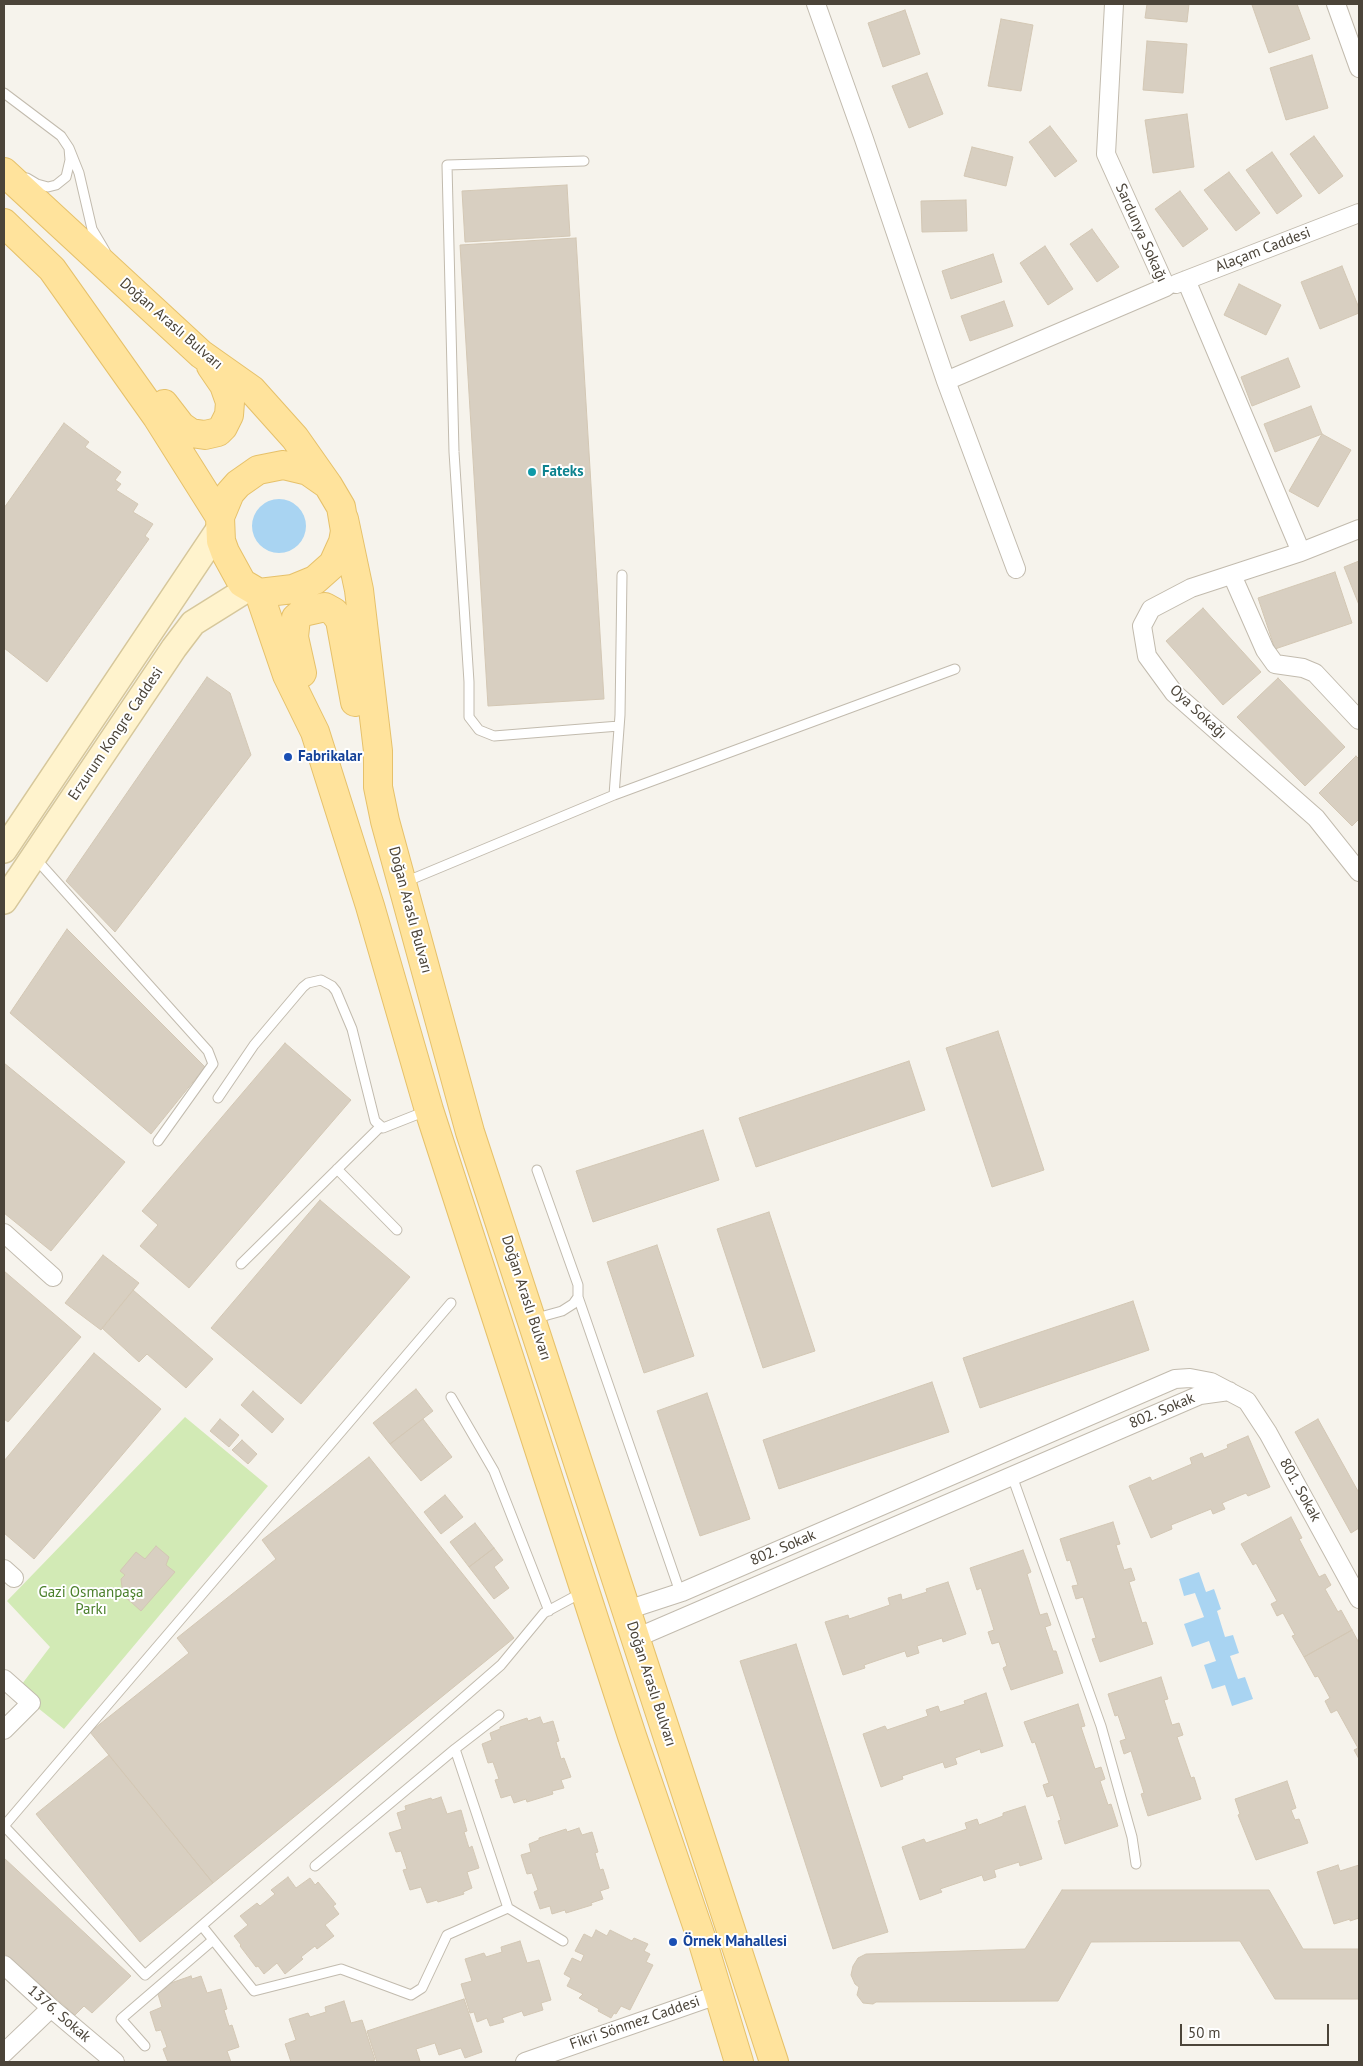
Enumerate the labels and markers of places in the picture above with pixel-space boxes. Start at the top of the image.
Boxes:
place label: Fateks [542,463,584,481]
marker: Fateks [526,466,538,478]
place label: Fabrikalar [298,748,362,766]
marker: Fabrikalar [282,751,294,763]
place label: Örnek Mahallesi [683,1933,787,1951]
marker: Örnek Mahallesi [667,1936,679,1948]

